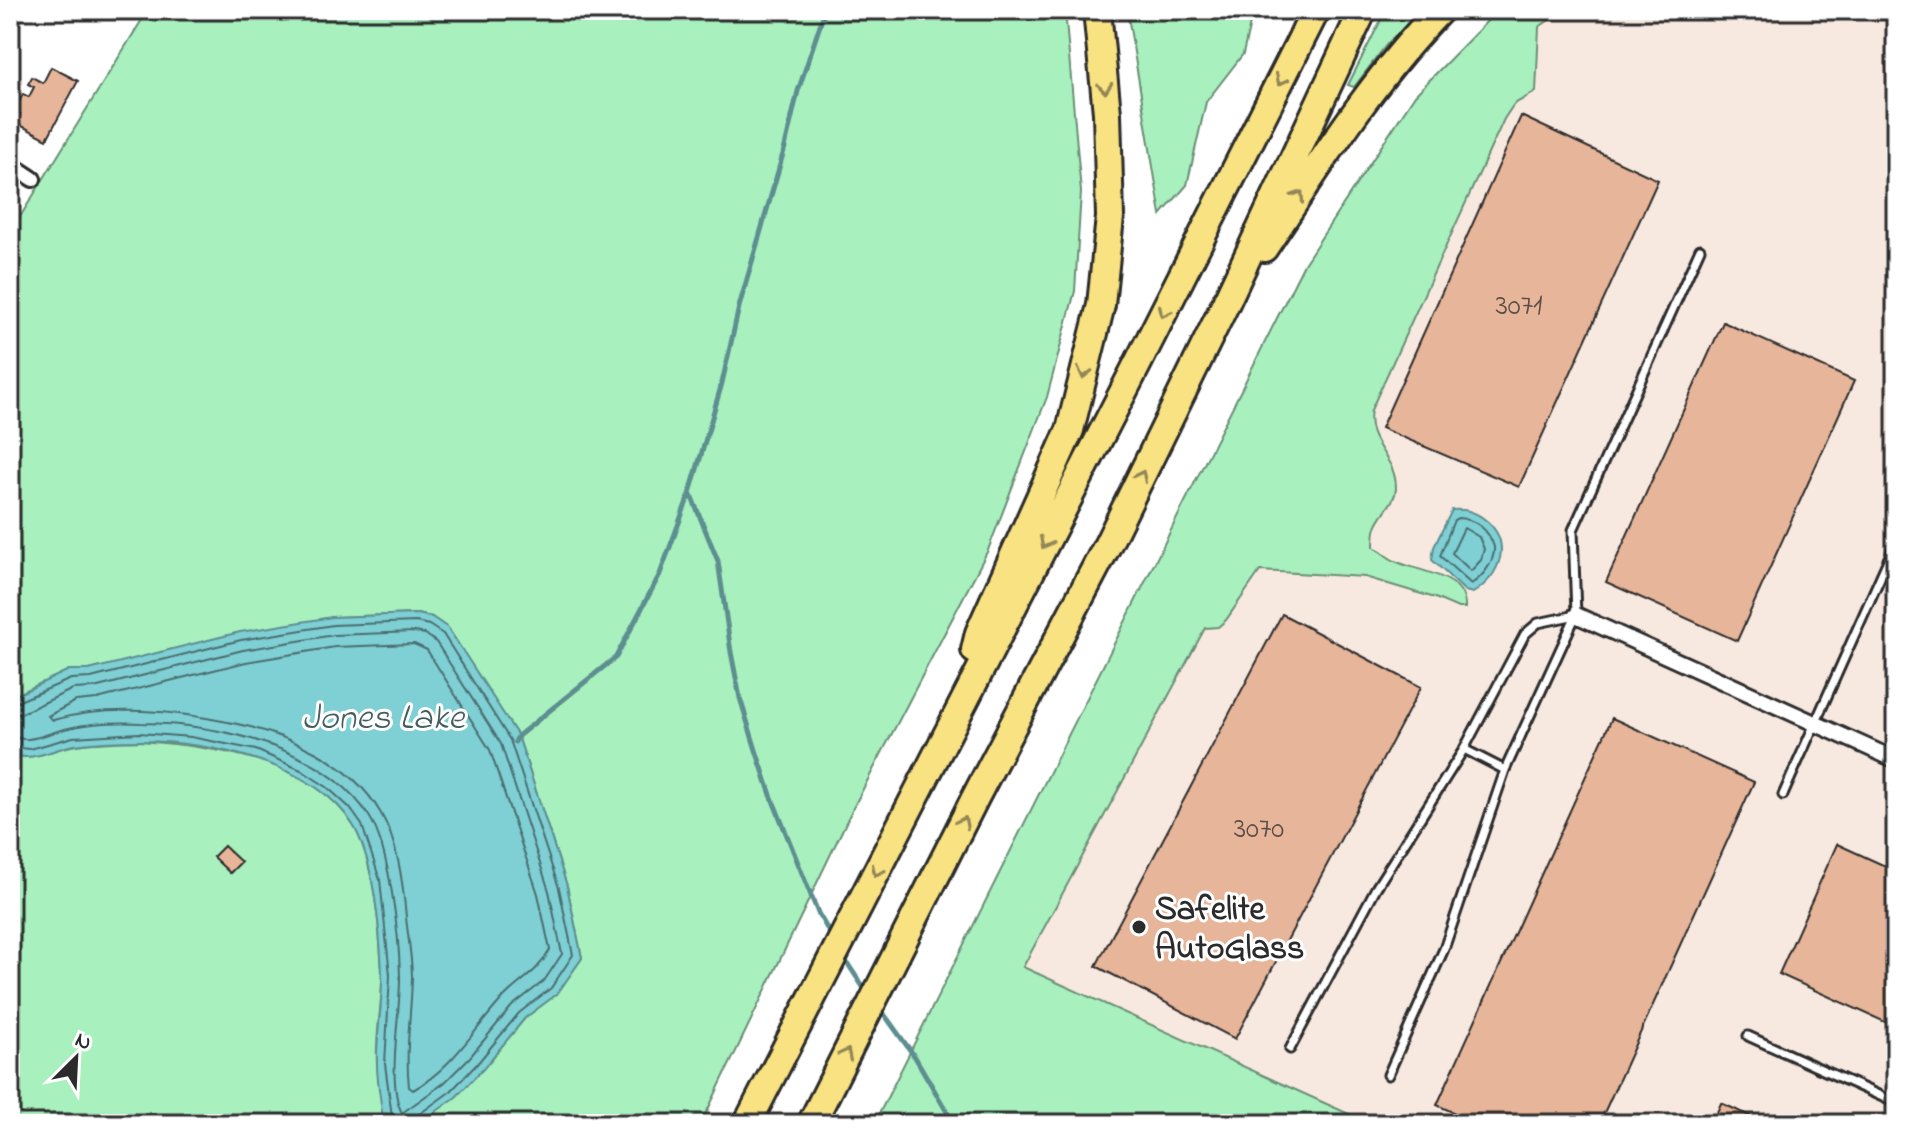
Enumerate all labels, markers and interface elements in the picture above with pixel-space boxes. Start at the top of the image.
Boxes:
one-way arrow [1275,71,1291,86]
one-way arrow [1096,82,1113,95]
one-way arrow [1289,190,1304,205]
house number: 3071 [1495,285,1543,329]
one-way arrow [1158,304,1174,319]
one-way arrow [1076,366,1093,379]
one-way arrow [1131,470,1147,485]
one-way arrow [1040,535,1055,550]
water label: Jones Lake [302,693,466,746]
house number: 3070 [1234,808,1284,852]
one-way arrow [953,816,968,831]
one-way arrow [871,862,887,877]
place label: Safelite AutoGlass [1155,886,1304,975]
marker: Safelite AutoGlass [1130,918,1148,936]
north arrow [36,1018,116,1098]
text: N [70,1025,96,1060]
one-way arrow [836,1048,852,1063]

